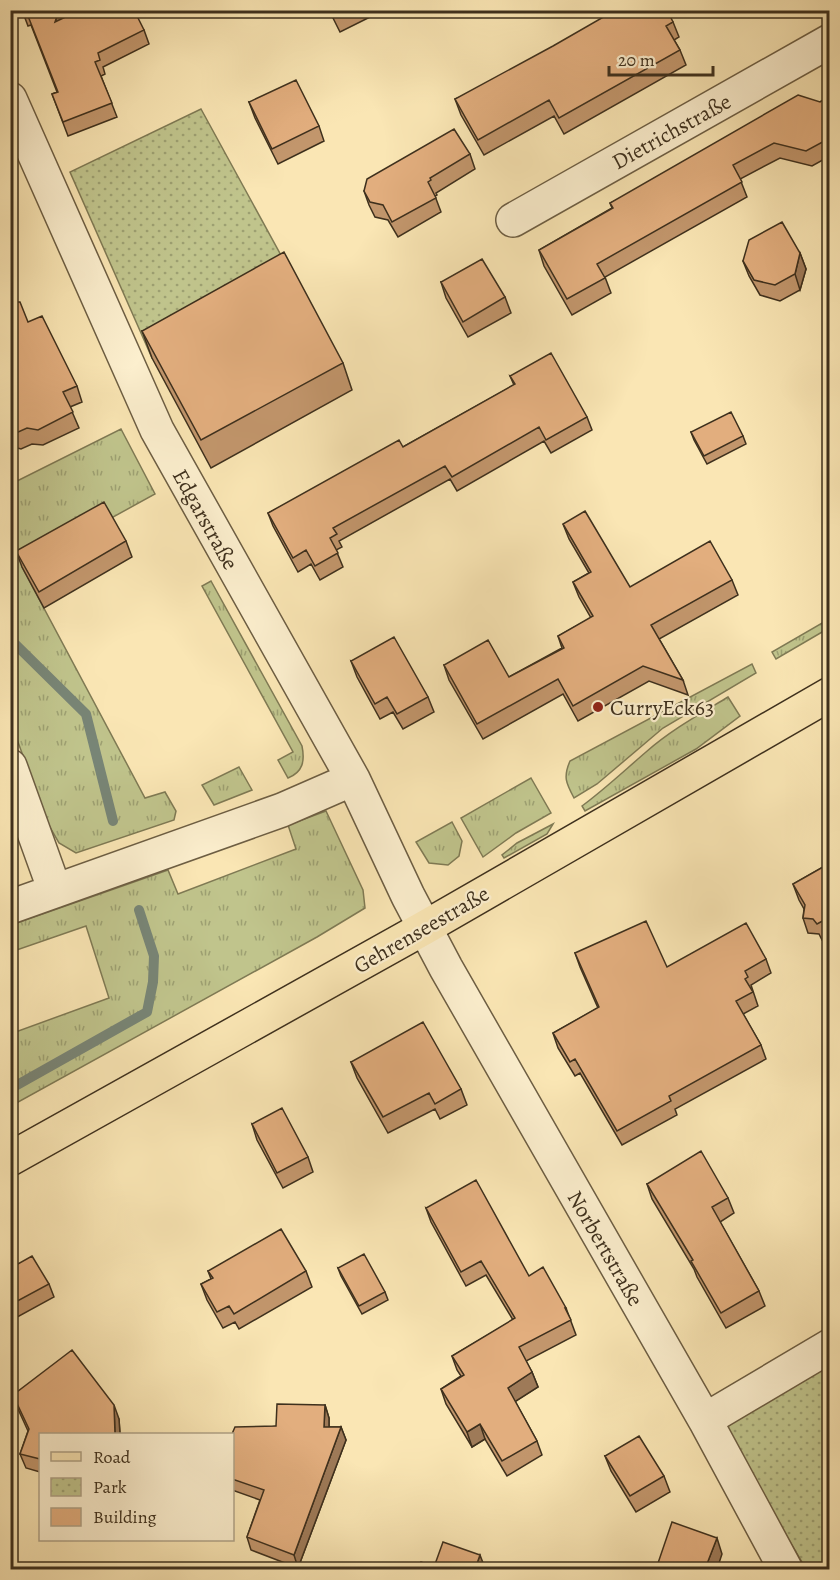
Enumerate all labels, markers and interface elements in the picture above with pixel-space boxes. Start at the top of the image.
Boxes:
scale bar [609,39,712,77]
text: 20 m [618,48,655,72]
street label: Dietrichstraße [607,87,736,177]
street label: Edgarstraße [165,464,245,575]
place label: CurryEck63 [610,693,714,723]
marker: CurryEck63 [591,700,605,714]
street label: Gehrenseestraße [348,879,495,981]
street label: Norbertstraße [560,1185,650,1312]
legend [39,1433,234,1541]
text: Road [93,1445,131,1469]
text: Park [93,1475,127,1499]
text: Building [93,1505,157,1529]

